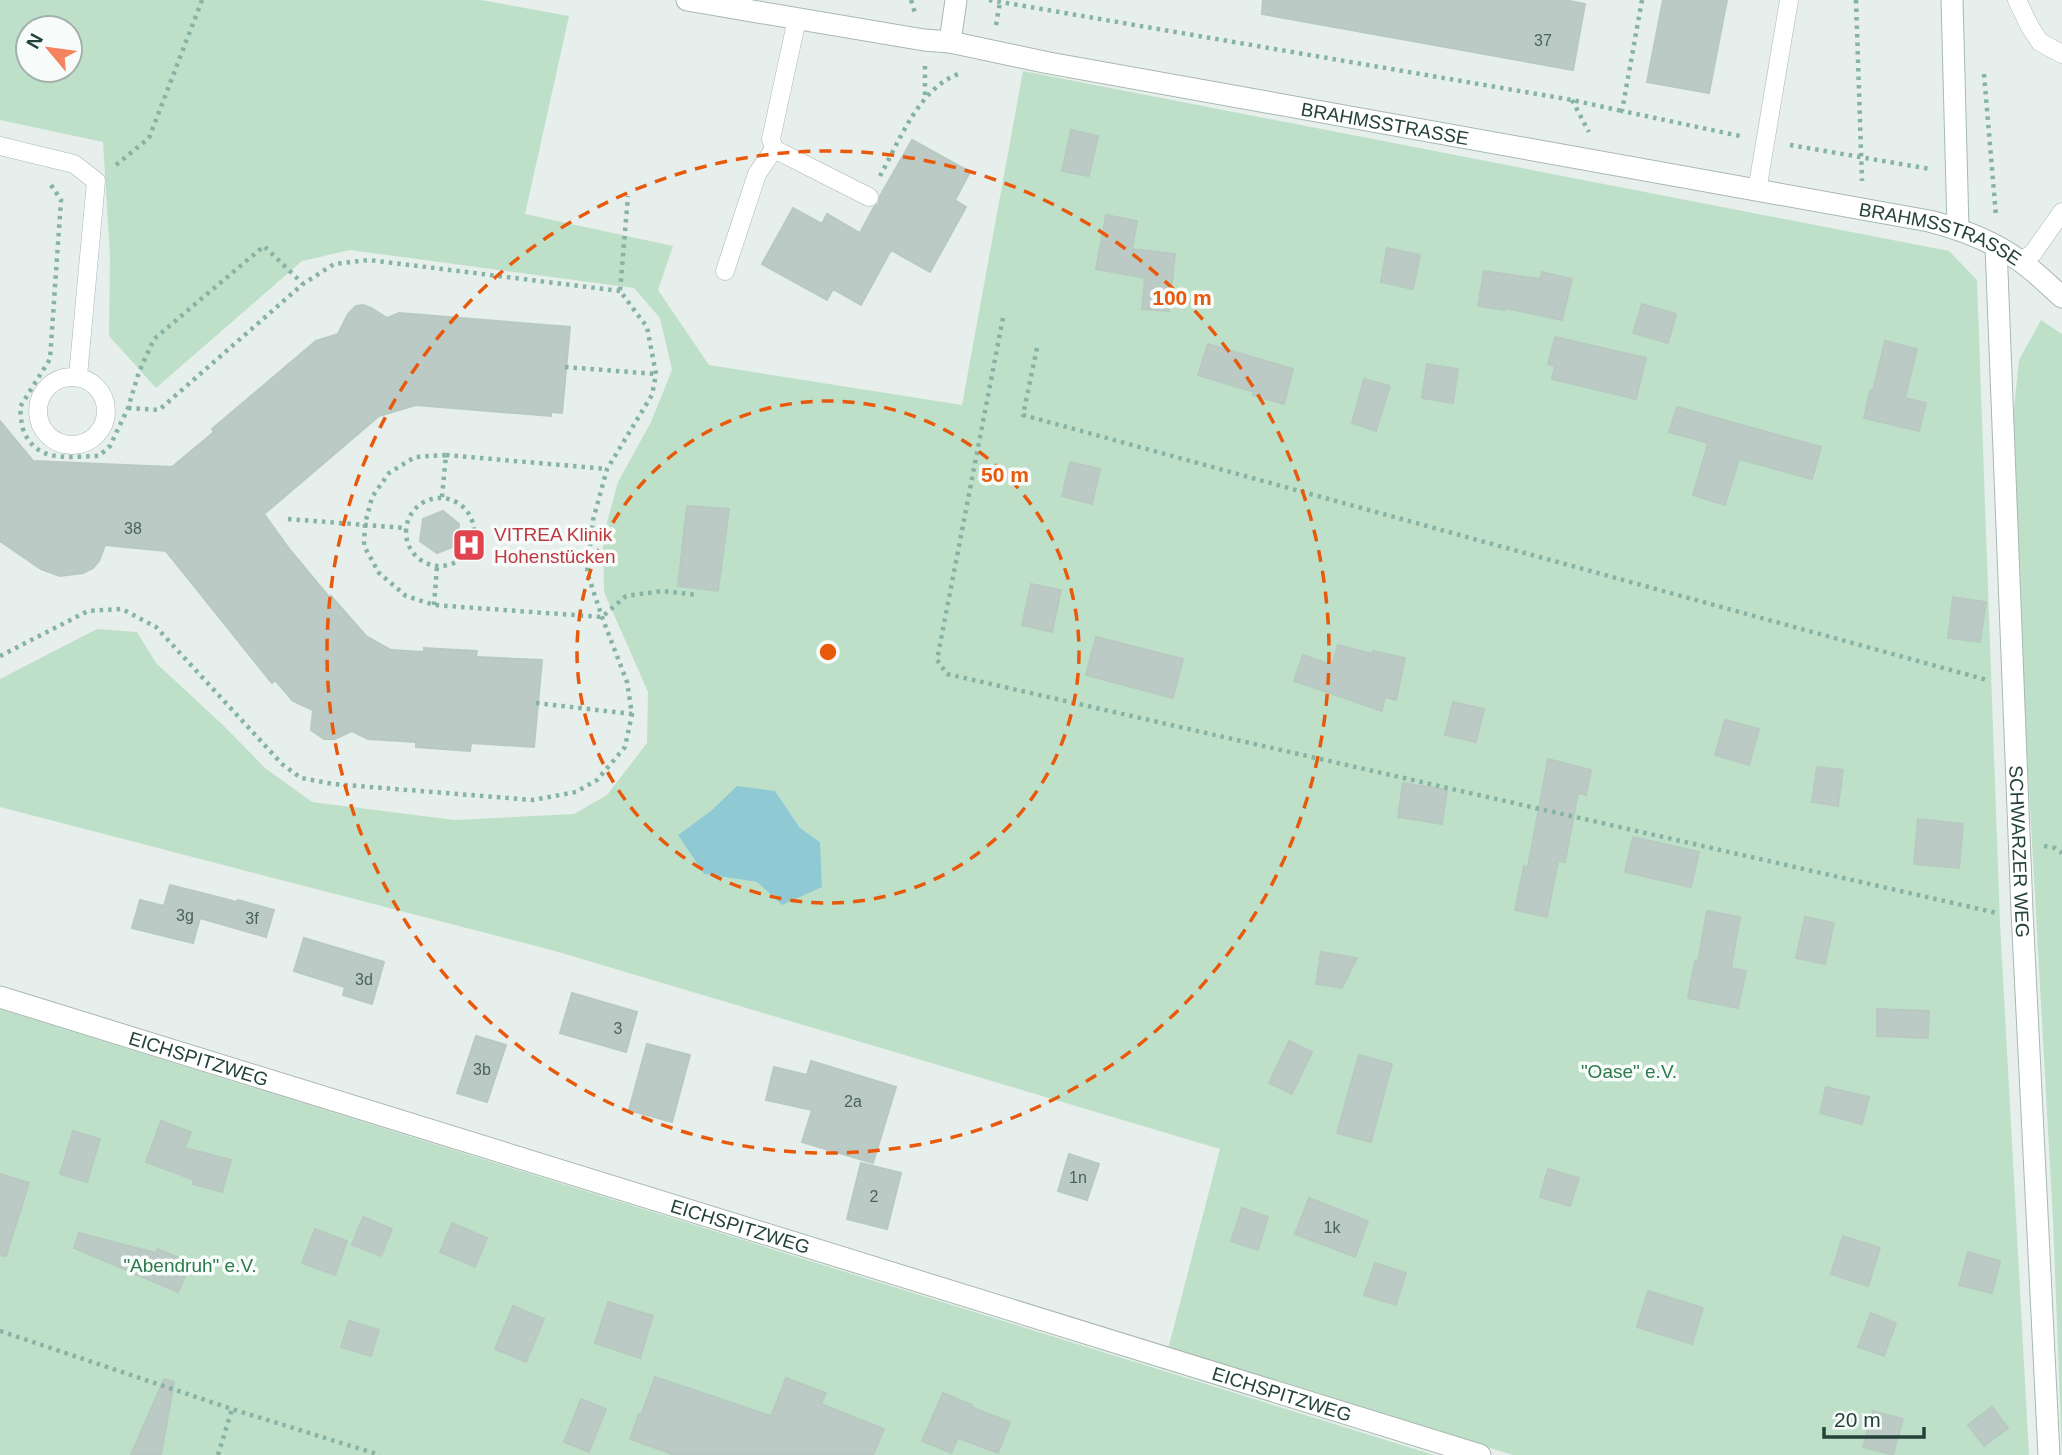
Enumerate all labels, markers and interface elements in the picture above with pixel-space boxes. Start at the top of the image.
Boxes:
north arrow [14,14,84,84]
text: N [22,30,47,52]
house number: 37 [1534,32,1552,49]
street label: BRAHMSSTRASSE [1299,98,1471,149]
street label: BRAHMSSTRASSE [1857,198,2025,269]
text: 100 m [1152,286,1212,309]
text: 50 m [981,463,1029,486]
house number: 38 [124,520,142,537]
place label: VITREA Klinik Hohenstücken [494,524,615,567]
hospital icon: VITREA Klinik Hohenstücken [450,526,488,564]
centre of rings [816,640,840,664]
street label: SCHWARZER WEG [2006,765,2034,938]
house number: 3g [176,907,194,924]
house number: 3f [245,910,259,927]
house number: 3d [355,971,373,988]
house number: 3 [614,1020,623,1037]
street label: EICHSPITZWEG [126,1027,271,1090]
house number: 3b [473,1061,491,1078]
park label: "Oase" e.V. [1581,1061,1677,1082]
house number: 2a [844,1093,862,1110]
house number: 1n [1069,1169,1087,1186]
house number: 2 [870,1188,879,1205]
street label: EICHSPITZWEG [668,1195,813,1258]
house number: 1k [1324,1219,1341,1236]
park label: "Abendruh" e.V. [123,1255,257,1276]
street label: EICHSPITZWEG [1210,1362,1354,1425]
scale bar [1824,1396,1924,1440]
text: 20 m [1834,1408,1881,1431]

